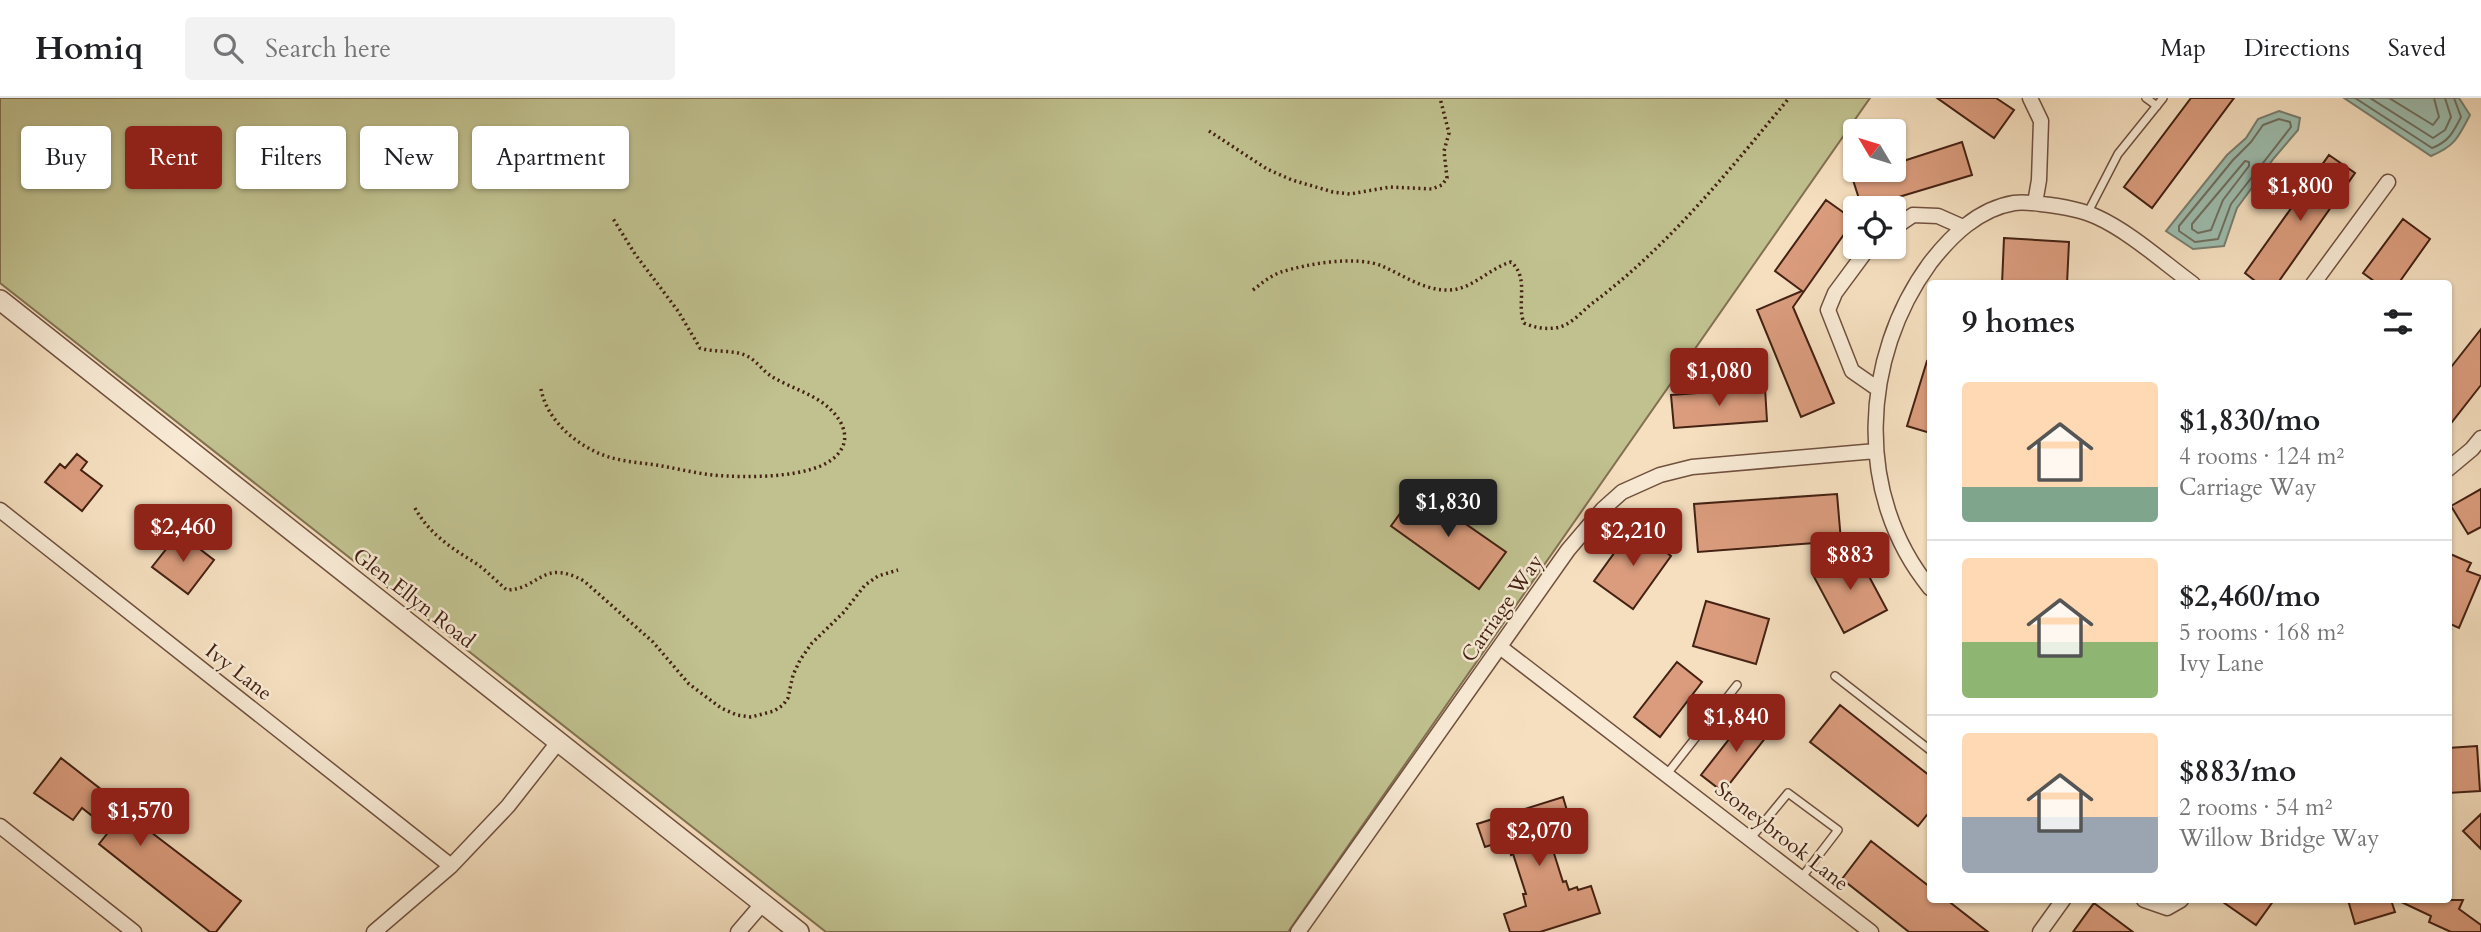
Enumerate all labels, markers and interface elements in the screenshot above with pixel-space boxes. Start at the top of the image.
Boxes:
search box [185,17,675,80]
text: Homiq [35,26,143,71]
icon: search [209,29,247,67]
text: Search here [265,31,391,66]
text: Map [2160,32,2206,65]
text: Directions [2244,32,2350,65]
text: Saved [2388,32,2446,65]
north arrow [1843,119,1906,182]
map controls [1843,119,1906,259]
chip: Buy [21,126,111,189]
chip: Rent [125,126,222,189]
chip: Filters [236,126,346,189]
chip: New [360,126,458,189]
chip: Apartment [472,126,629,189]
pin: $1,800 [2243,164,2357,223]
text: $1,800 [2267,170,2333,201]
button: locate [1843,196,1906,259]
text: 9 homes [1962,302,2075,343]
icon: filters [2379,303,2417,341]
pin: $1,080 [1662,348,1776,408]
text: $1,080 [1686,355,1752,386]
text: $1,830/mo [2179,400,2320,441]
icon: home [2018,410,2102,494]
text: 4 rooms · 124 m² [2179,441,2344,472]
text: Carriage Way [2179,472,2317,503]
pin: $1,830 [1391,480,1505,539]
text: $1,830 [1415,486,1481,517]
pin: $2,460 [126,504,240,564]
pin: $2,210 [1576,508,1690,568]
text: $2,460 [150,511,216,542]
text: $2,210 [1600,515,1666,546]
pin: $883 [1809,532,1891,592]
text: $883 [1826,539,1874,570]
street label: Glen Ellyn Road [347,542,481,655]
street label: Carriage Way [1454,548,1550,668]
text: $2,460/mo [2179,576,2320,617]
icon: home [2018,586,2102,670]
text: 5 rooms · 168 m² [2179,617,2344,648]
street label: Ivy Lane [199,637,278,708]
text: Ivy Lane [2179,648,2264,679]
pin: $1,840 [1679,694,1793,754]
text: $1,840 [1703,701,1769,732]
text: $883/mo [2179,751,2296,792]
icon: home [2018,761,2102,845]
street label: Stoneybrook Lane [1709,775,1855,898]
pin: $1,570 [83,788,197,848]
text: 2 rooms · 54 m² [2179,792,2332,823]
text: $1,570 [107,795,173,826]
pin: $2,070 [1482,808,1596,868]
text: $2,070 [1506,815,1572,846]
text: Willow Bridge Way [2179,823,2379,854]

